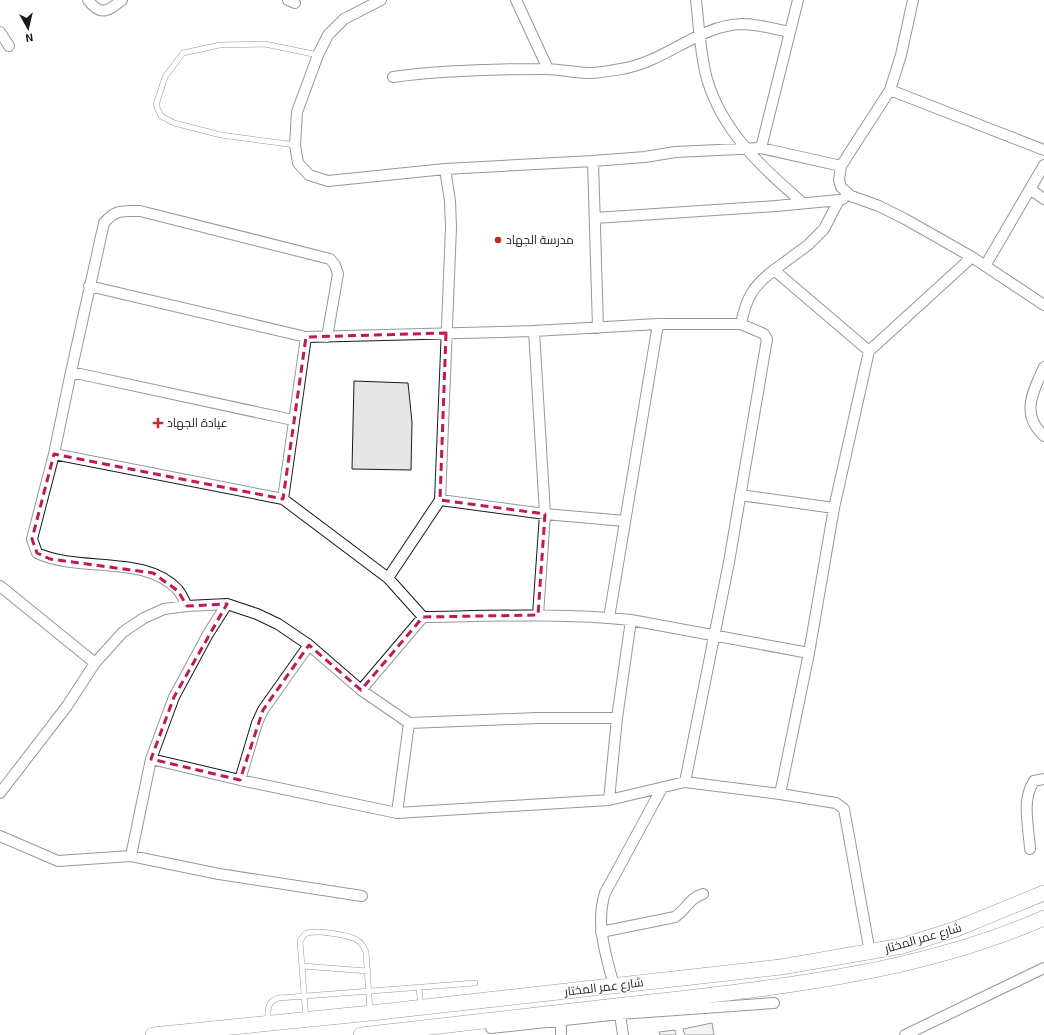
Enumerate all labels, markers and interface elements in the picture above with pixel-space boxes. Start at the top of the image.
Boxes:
north arrow [8,8,48,48]
text: N [24,27,34,48]
place label: مدرسة الجهاد [506,228,574,251]
marker: مدرسة الجهاد [493,235,503,245]
place label: عيادة الجهاد [167,411,228,434]
marker: عيادة الجهاد [152,417,164,429]
street label: شارع عمر المختار [881,915,964,960]
street label: شارع عمر المختار [562,970,645,1003]

